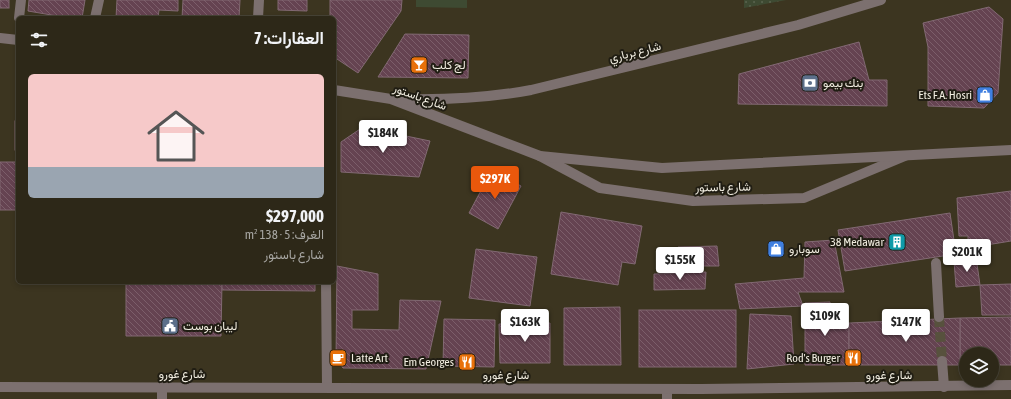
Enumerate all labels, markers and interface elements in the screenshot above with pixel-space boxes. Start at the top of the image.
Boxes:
text: العقارات: 7 [254,28,324,48]
icon: filters [28,29,50,51]
street label: شارع برباري [608,39,663,68]
bar icon: لج كلب [409,55,429,75]
place label: لج كلب [432,58,466,74]
bank icon: بنك بيمو [800,73,820,93]
place label: بنك بيمو [823,76,863,91]
street label: شارع باستور [390,81,449,115]
shop icon: Ets F.A. Hosri [975,85,995,105]
place label: Ets F.A. Hosri [918,88,972,102]
icon: home [140,100,212,172]
pin: $184K [355,120,411,154]
text: $184K [368,125,398,140]
pin: $297K [467,166,523,200]
text: $297K [480,171,510,186]
street label: شارع باستور [694,180,751,197]
text: $297,000 [266,206,324,226]
text: الغرف: 5 · 138 m² [245,227,324,242]
building icon: 38 Medawar [887,232,907,252]
place label: 38 Medawar [830,235,884,249]
shop icon: سوبارو [766,239,786,259]
pin: $201K [939,239,995,273]
place label: سوبارو [789,242,820,257]
text: $201K [952,244,982,259]
text: شارع باستور [264,247,324,262]
pin: $155K [652,247,708,281]
text: $155K [665,252,695,267]
pin: $109K [797,303,853,337]
text: $109K [810,308,840,323]
pin: $163K [497,309,553,343]
pin: $147K [878,309,934,343]
text: $163K [510,314,540,329]
text: $147K [891,314,921,329]
public building icon: ليبان بوست [160,316,180,336]
place label: ليبان بوست [183,319,237,334]
map controls [959,347,999,387]
button: layers [959,347,999,387]
cafe icon: Latte Art [328,348,348,368]
restaurant icon: Rod's Burger [843,348,863,368]
place label: Latte Art [351,351,388,365]
place label: Rod's Burger [786,351,840,365]
restaurant icon: Em Georges [457,352,477,372]
place label: Em Georges [403,355,454,369]
street label: شارع غورو [159,367,205,383]
street label: شارع غورو [483,368,529,384]
street label: شارع غورو [866,368,912,384]

